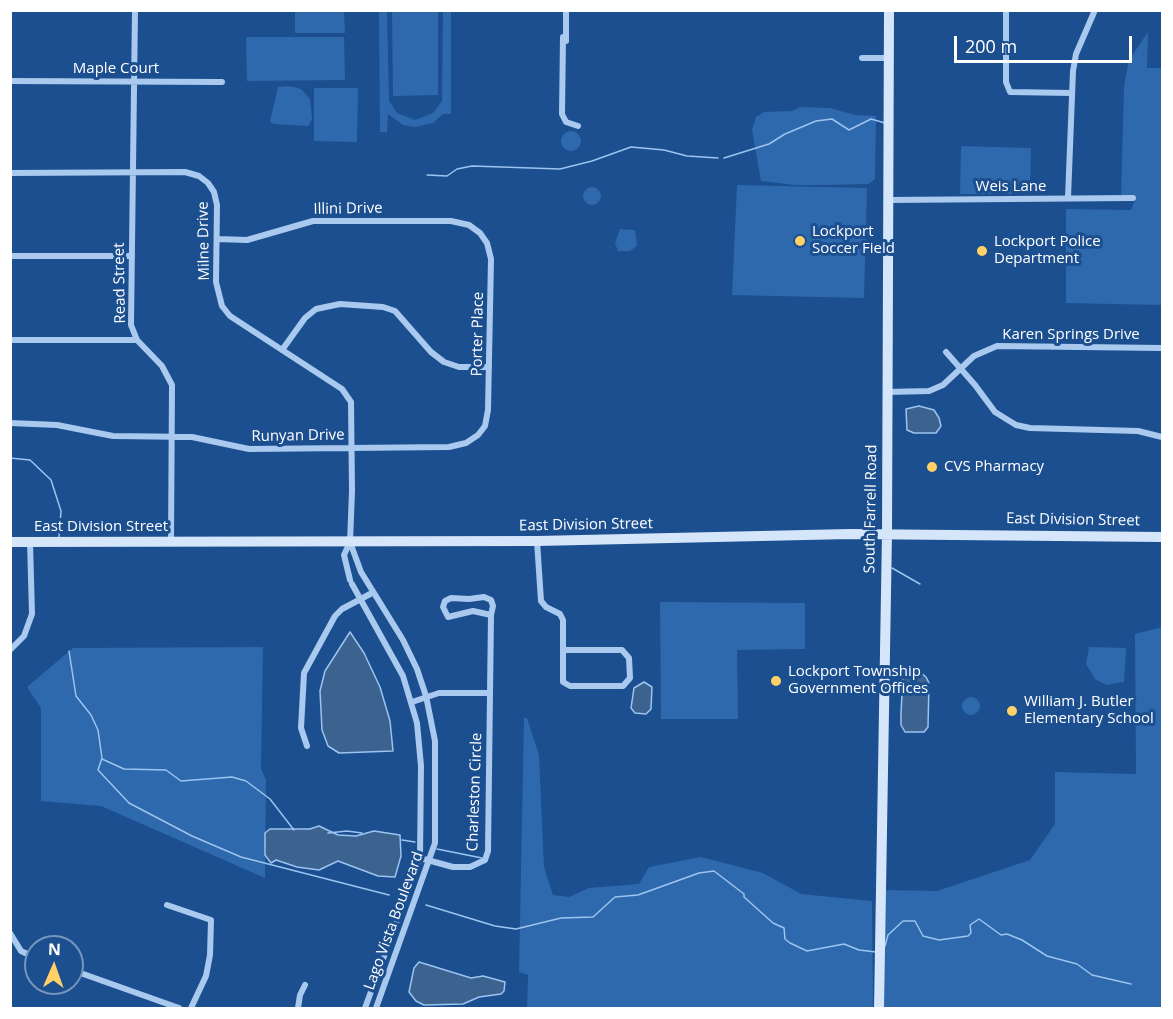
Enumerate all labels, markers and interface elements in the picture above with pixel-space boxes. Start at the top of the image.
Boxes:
scale bar [957,24,1136,62]
text: 200 m [965,34,1017,58]
street label: Maple Court [73,60,159,78]
street label: Weis Lane [976,178,1046,196]
street label: Illini Drive [313,199,383,219]
street label: Milne Drive [194,201,214,281]
place label: Lockport Soccer Field [812,223,895,258]
place label: Lockport Police Department [994,233,1101,268]
marker: Lockport Soccer Field [793,234,807,248]
street label: Read Street [110,242,130,324]
marker: Lockport Police Department [975,244,989,258]
street label: Porter Place [468,291,488,377]
street label: Karen Springs Drive [1002,326,1140,344]
street label: Runyan Drive [251,426,345,446]
street label: South Farrell Road [861,444,881,574]
place label: CVS Pharmacy [944,458,1044,476]
marker: CVS Pharmacy [925,460,939,474]
street label: East Division Street [1006,510,1140,530]
street label: East Division Street [519,515,653,535]
street label: East Division Street [34,518,168,536]
place label: Lockport Township Government Offices [788,663,928,698]
marker: Lockport Township Government Offices [769,674,783,688]
place label: William J. Butler Elementary School [1024,693,1154,728]
marker: William J. Butler Elementary School [1005,704,1019,718]
street label: Charleston Circle [464,732,486,852]
street label: Lago Vista Boulevard [361,849,427,993]
north arrow [24,935,84,995]
text: N [48,938,61,960]

